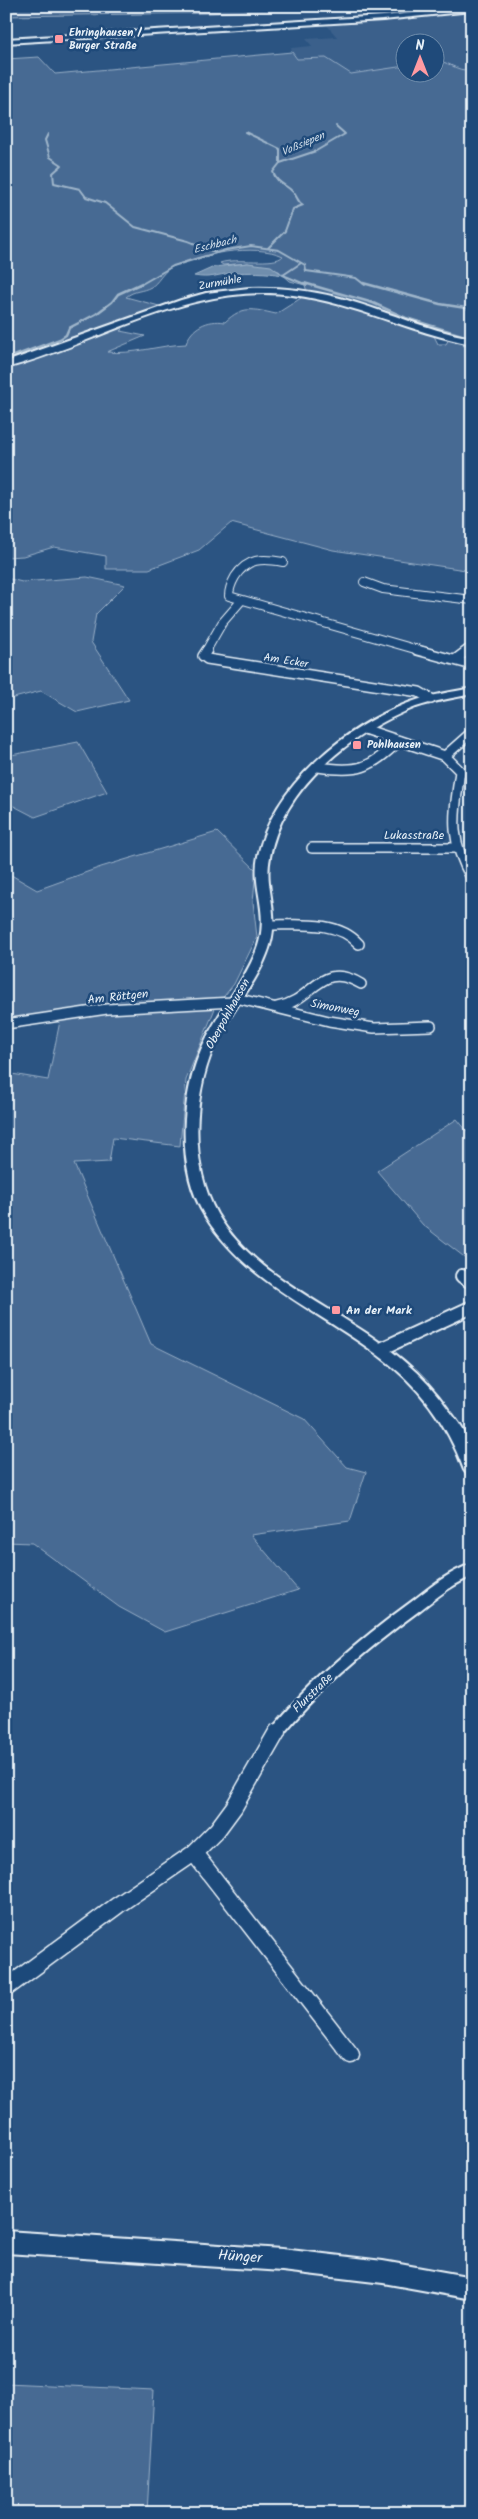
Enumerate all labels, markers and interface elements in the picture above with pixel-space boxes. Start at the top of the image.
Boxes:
place label: Ehringhausen / Burger Straße [69,24,142,55]
north arrow [396,32,446,82]
marker: Ehringhausen / Burger Straße [53,33,65,45]
text: N [416,35,425,57]
water label: Voßsiepen [278,126,329,161]
water label: Eschbach [192,231,239,259]
street label: Zurmühle [197,270,243,296]
street label: Am Ecker [262,649,311,674]
place label: Pohlhausen [367,736,421,754]
marker: Pohlhausen [351,739,363,751]
street label: Lukasstraße [384,826,445,845]
street label: Oberpohlhausen [201,975,255,1053]
street label: Am Röttgen [87,984,149,1010]
street label: Simonweg [309,994,362,1022]
place label: An der Mark [346,1301,413,1320]
marker: An der Mark [330,1304,342,1316]
street label: Flurstraße [288,1668,338,1717]
street label: Hünger [217,2243,264,2271]

